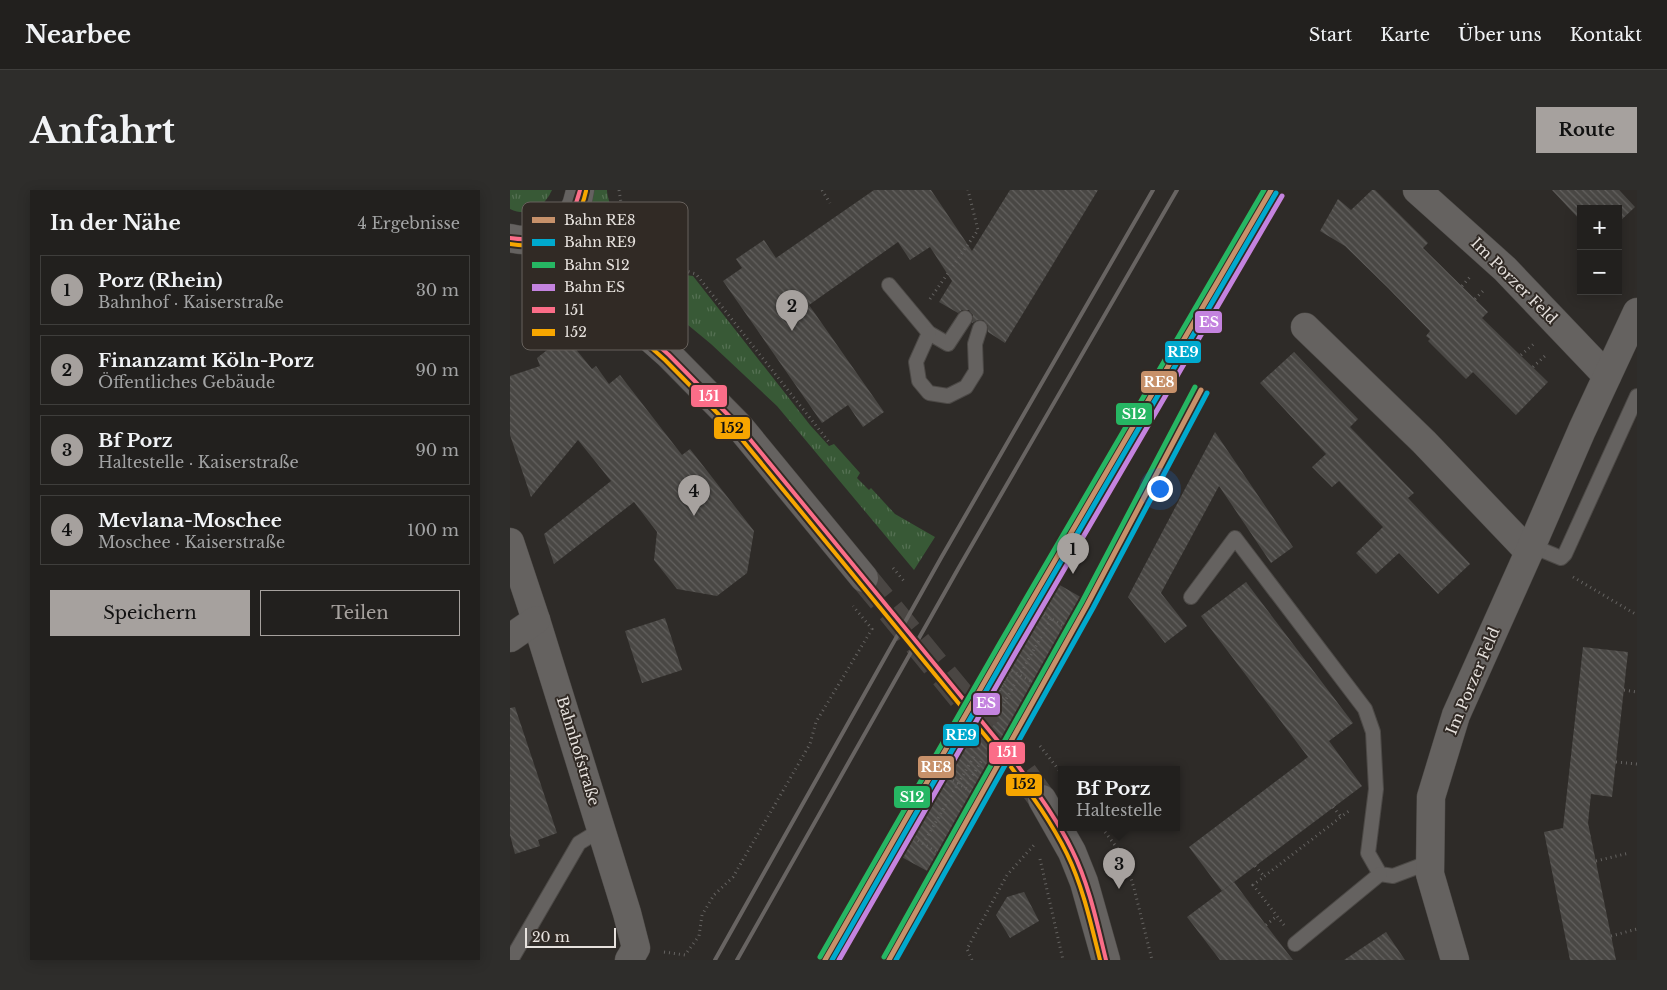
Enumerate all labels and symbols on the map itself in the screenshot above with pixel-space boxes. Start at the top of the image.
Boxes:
legend [522,202,688,350]
text: Bahn RE8 [564,211,635,229]
text: Bahn RE9 [564,233,636,251]
street label: Im Porzer Feld [1467,233,1562,328]
text: Bahn S12 [564,256,630,274]
text: Bahn ES [564,278,625,296]
pin: 2 [776,290,808,331]
text: 151 [564,301,584,319]
line badge: ES [1194,310,1223,334]
text: ES [1199,313,1219,331]
text: 152 [564,323,587,341]
line badge: RE9 [1164,340,1202,364]
text: RE9 [1167,343,1199,361]
line badge: RE8 [1140,370,1178,394]
text: RE8 [1144,373,1175,391]
line badge: 151 [690,384,728,408]
text: 151 [699,387,719,405]
line badge: S12 [1115,402,1153,426]
text: S12 [1122,405,1146,423]
line badge: 152 [713,416,751,440]
text: 152 [720,419,744,437]
pin: 4 [678,475,710,516]
your location [1147,476,1173,502]
pin: 1 [1057,533,1089,574]
street label: Im Porzer Feld [1441,624,1504,737]
line badge: ES [972,692,1001,716]
street label: Bahnhofstraße [553,694,604,808]
text: ES [976,694,996,712]
line badge: RE9 [942,723,980,747]
text: RE9 [945,726,977,744]
line badge: 151 [988,741,1026,765]
text: 151 [997,743,1017,761]
line badge: RE8 [917,755,955,779]
text: RE8 [921,758,952,776]
line badge: 152 [1005,773,1043,797]
text: 152 [1012,775,1036,793]
line badge: S12 [893,785,931,809]
text: S12 [900,788,924,806]
pin: 3 [1103,848,1135,889]
scale bar [525,925,616,948]

